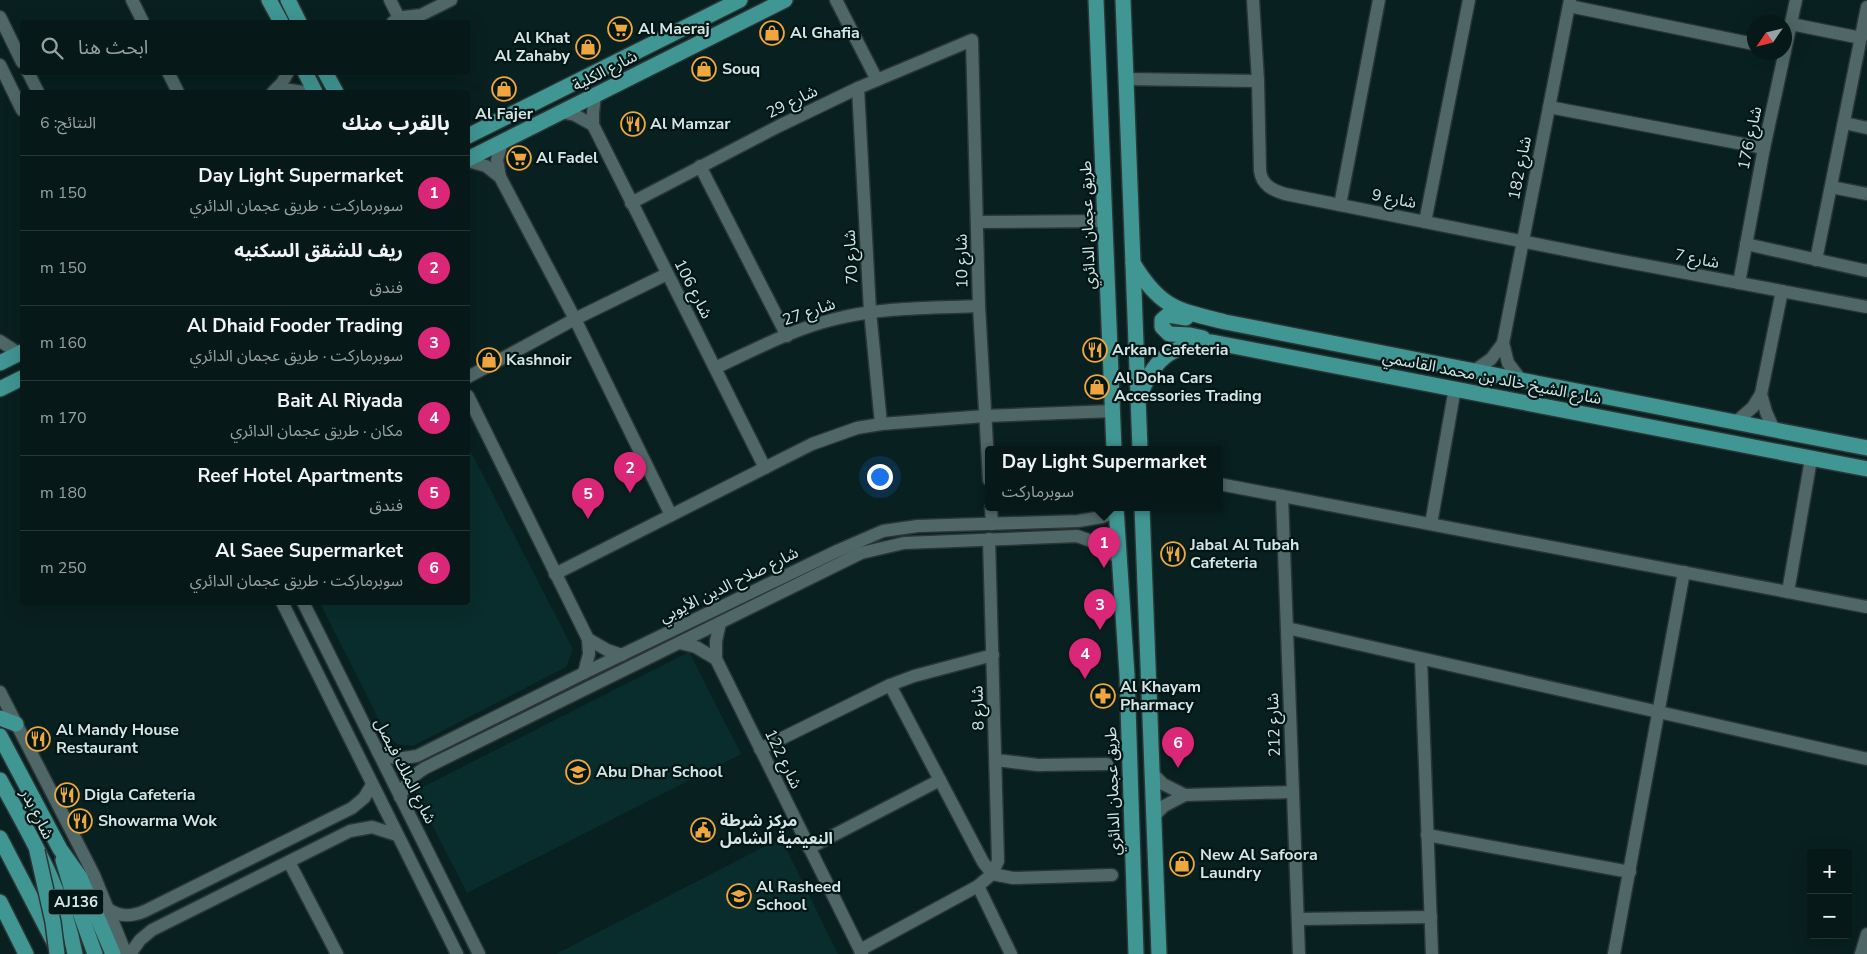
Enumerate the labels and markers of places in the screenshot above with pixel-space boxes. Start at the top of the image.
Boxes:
supermarket icon: Al Maeraj [607,16,633,42]
place label: Al Maeraj [638,18,710,40]
shop icon: Al Ghafia [759,20,785,46]
place label: Al Ghafia [790,22,860,44]
place label: Al Khat Al Zahaby [494,27,571,67]
shop icon: Al Khat Al Zahaby [575,34,601,60]
shop icon: Souq [691,56,717,82]
place label: Souq [722,58,760,80]
shop icon: Al Fajer [491,76,517,102]
place label: Al Fajer [475,103,534,125]
restaurant icon: Al Mamzar [620,111,646,137]
place label: Al Mamzar [650,113,731,135]
supermarket icon: Al Fadel [506,145,532,171]
place label: Al Fadel [536,147,598,169]
restaurant icon: Arkan Cafeteria [1082,337,1108,363]
place label: Arkan Cafeteria [1112,339,1229,361]
shop icon: Kashnoir [476,347,502,373]
place label: Kashnoir [506,349,572,371]
place label: Al Doha Cars Accessories Trading [1114,367,1262,407]
shop icon: Al Doha Cars Accessories Trading [1084,374,1110,400]
pin: 2 [614,452,646,493]
pin: 5 [572,478,604,519]
pin: 1 [1088,527,1120,568]
place label: Jabal Al Tubah Cafeteria [1189,534,1299,574]
restaurant icon: Jabal Al Tubah Cafeteria [1160,541,1186,567]
pin: 3 [1084,589,1116,630]
pin: 4 [1069,638,1101,679]
place label: Al Khayam Pharmacy [1120,676,1201,716]
pharmacy icon: Al Khayam Pharmacy [1090,683,1116,709]
place label: Al Mandy House Restaurant [56,719,179,759]
restaurant icon: Al Mandy House Restaurant [25,726,51,752]
pin: 6 [1162,727,1194,768]
school or university icon: Abu Dhar School [565,759,591,785]
place label: Abu Dhar School [596,761,723,783]
restaurant icon: Digla Cafeteria [54,782,80,808]
place label: Digla Cafeteria [84,784,196,806]
restaurant icon: Showarma Wok [67,808,93,834]
place label: Showarma Wok [98,810,217,832]
place label: مركز شرطة النعيمية الشامل [720,810,833,850]
public building icon: مركز شرطة النعيمية الشامل [690,817,716,843]
place label: New Al Safoora Laundry [1200,844,1318,884]
shop icon: New Al Safoora Laundry [1169,851,1195,877]
place label: Al Rasheed School [756,876,841,916]
school or university icon: Al Rasheed School [726,883,752,909]

